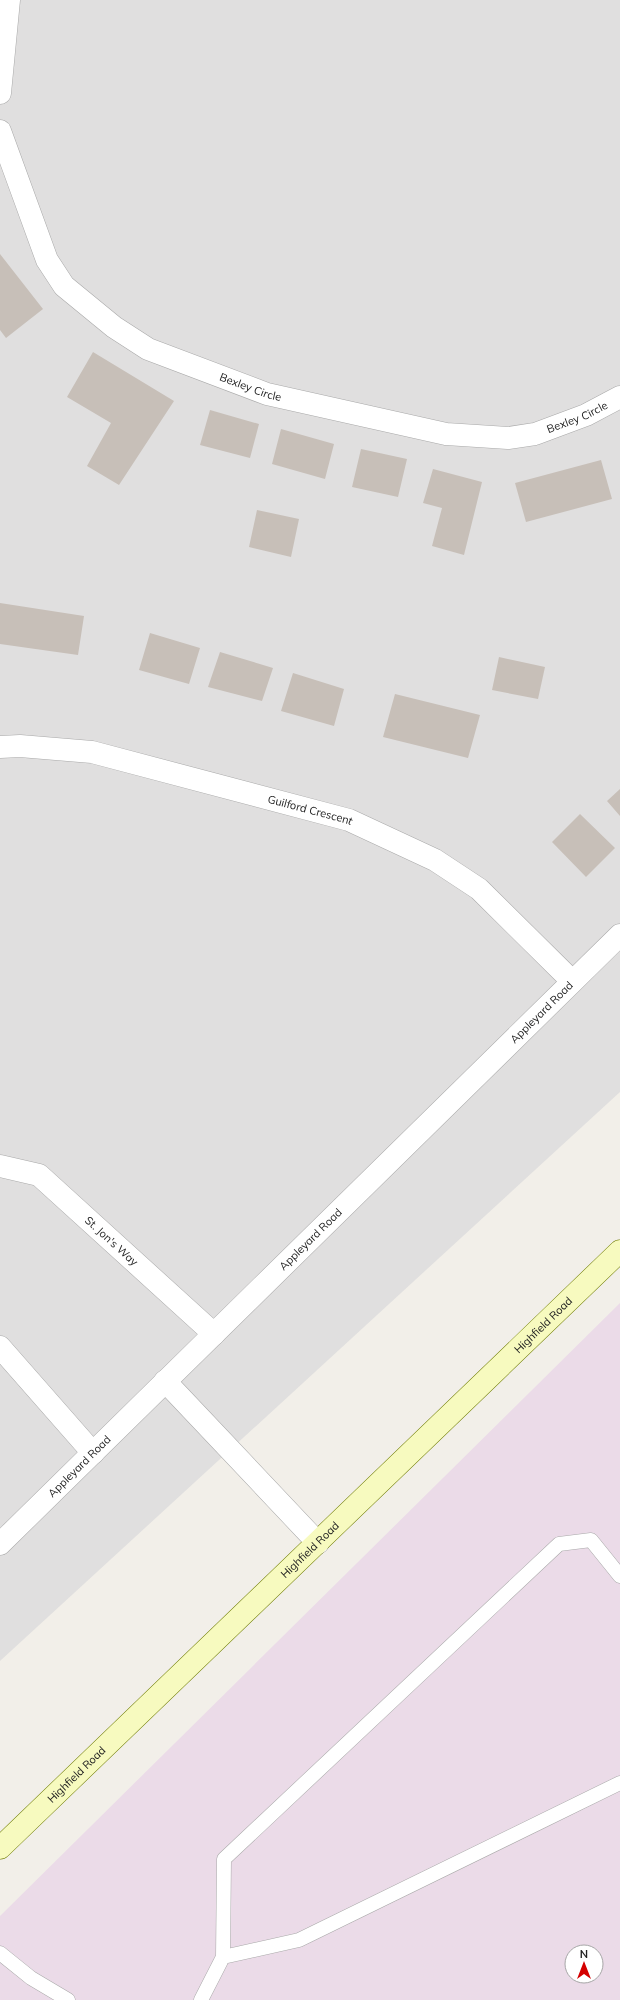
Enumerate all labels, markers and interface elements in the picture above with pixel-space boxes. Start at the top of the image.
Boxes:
street label: Bexley Circle [218,370,283,404]
street label: Bexley Circle [545,398,610,436]
street label: Guilford Crescent [266,792,355,828]
street label: Appleyard Road [507,978,576,1046]
street label: Appleyard Road [276,1205,345,1273]
street label: St. Jon's Way [82,1213,141,1269]
street label: Highfield Road [511,1294,575,1356]
street label: Appleyard Road [45,1432,114,1500]
street label: Highfield Road [278,1518,342,1581]
street label: Highfield Road [44,1743,108,1806]
north arrow [564,1944,604,1984]
text: N [580,1947,588,1961]

